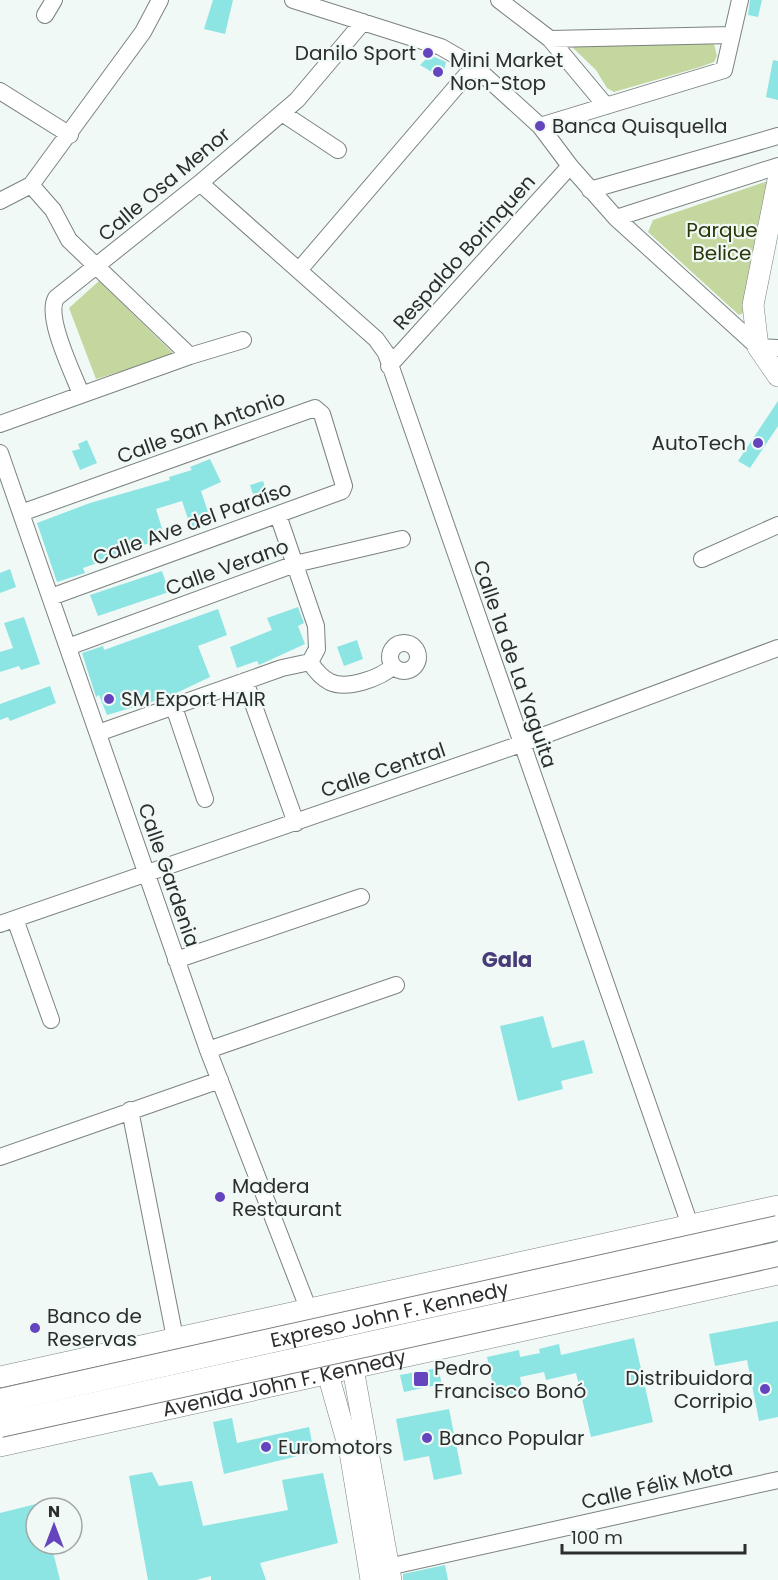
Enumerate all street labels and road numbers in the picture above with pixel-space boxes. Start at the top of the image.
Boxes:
street label: Calle Osa Menor [92,120,236,248]
street label: Respaldo Borinquen [387,168,541,336]
street label: Calle San Antonio [113,384,289,470]
street label: Calle Ave del Paraíso [89,474,295,572]
street label: Calle Verano [162,532,292,602]
street label: Calle 1a de La Yaguita [466,556,564,772]
street label: Calle Central [317,736,449,804]
street label: Calle Gardenia [131,799,207,951]
street label: Expreso John F. Kennedy [268,1274,511,1354]
street label: Avenida John F. Kennedy [160,1343,408,1424]
street label: Calle Félix Mota [579,1454,735,1516]

